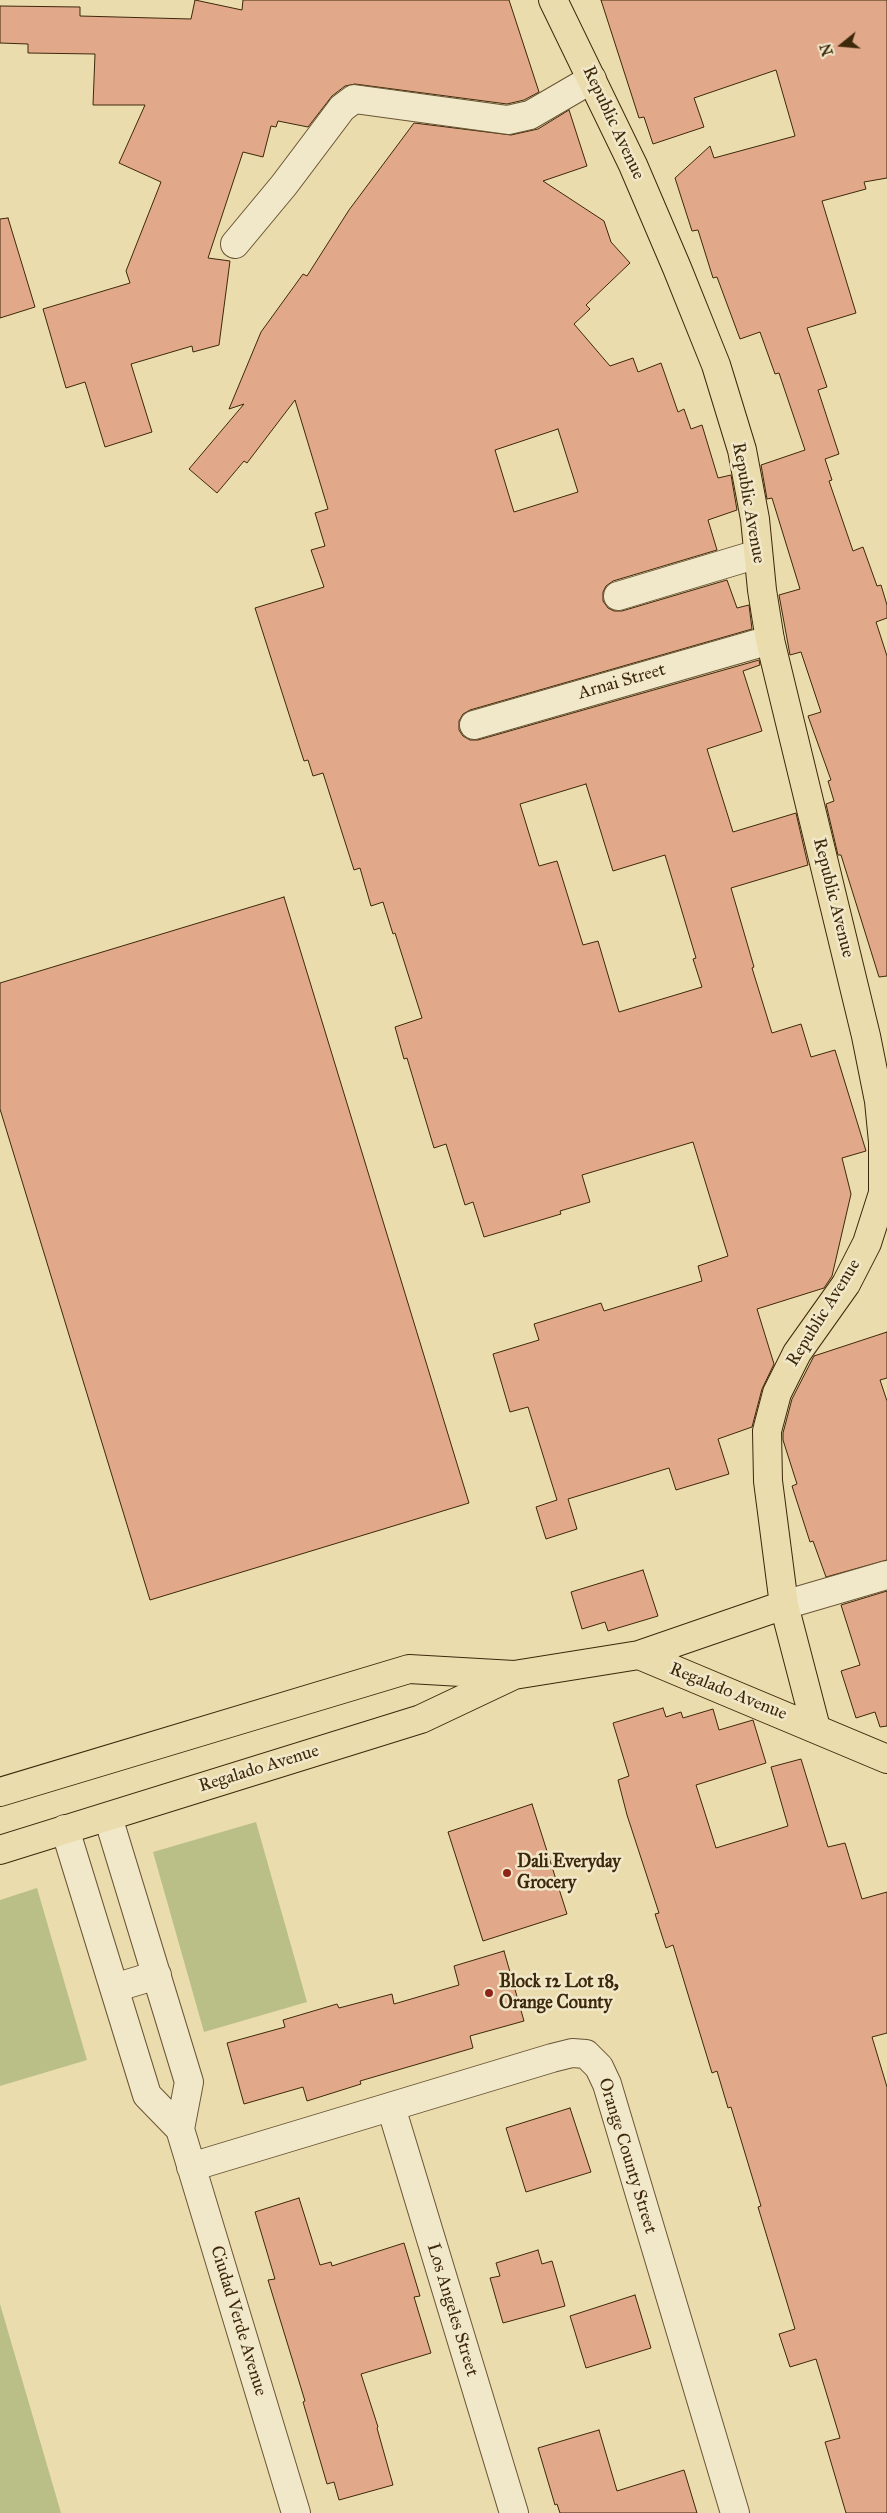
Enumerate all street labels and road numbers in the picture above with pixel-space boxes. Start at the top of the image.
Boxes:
street label: Republic Avenue [577,63,649,183]
street label: Republic Avenue [727,441,769,565]
street label: Arnai Street [576,659,668,705]
street label: Republic Avenue [808,836,858,960]
street label: Republic Avenue [782,1255,866,1371]
street label: Regalado Avenue [666,1659,790,1725]
street label: Regalado Avenue [196,1740,322,1798]
street label: Orange County Street [593,2076,661,2236]
street label: Los Angeles Street [421,2241,483,2379]
street label: Ciudad Verde Avenue [205,2243,271,2399]

